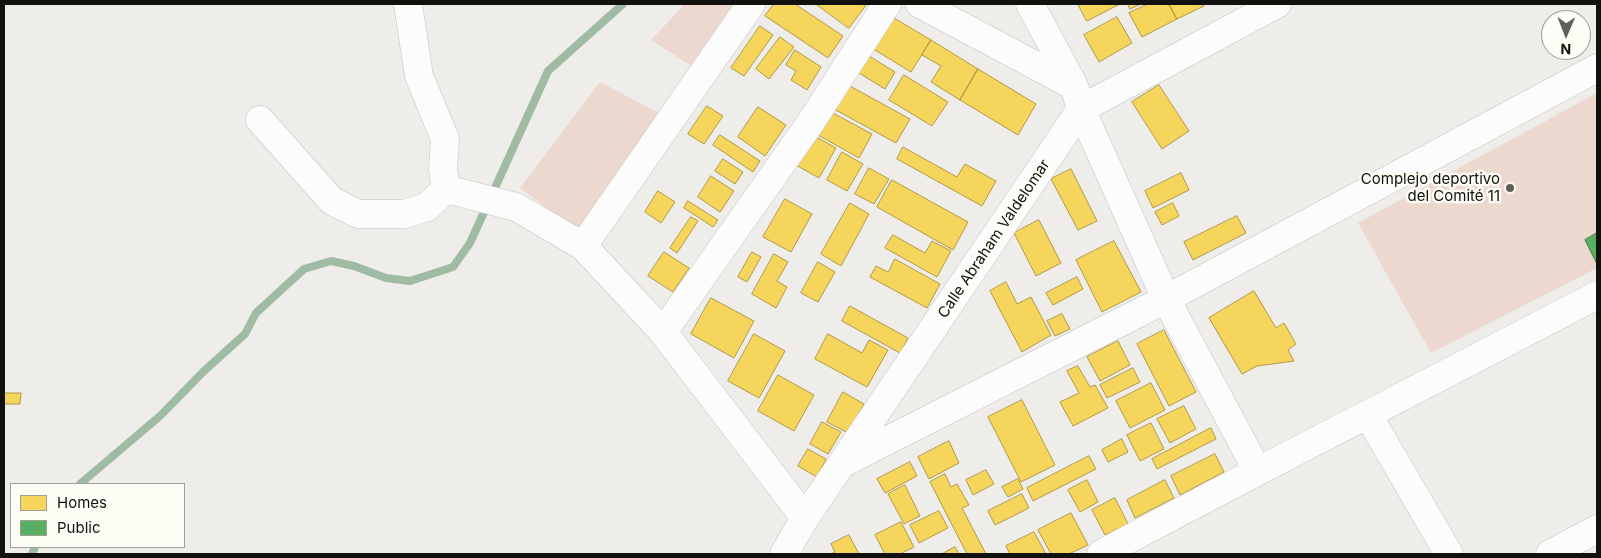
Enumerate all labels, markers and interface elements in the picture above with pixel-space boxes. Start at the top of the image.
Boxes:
north arrow [1541,10,1591,60]
text: N [1560,41,1571,58]
street label: Calle Abraham Valdelomar [934,156,1054,322]
place label: Complejo deportivo del Comité 11 [1361,170,1500,205]
marker: Complejo deportivo del Comité 11 [1504,182,1516,194]
legend [10,483,185,548]
text: Homes [57,493,107,512]
text: Public [57,518,100,537]

